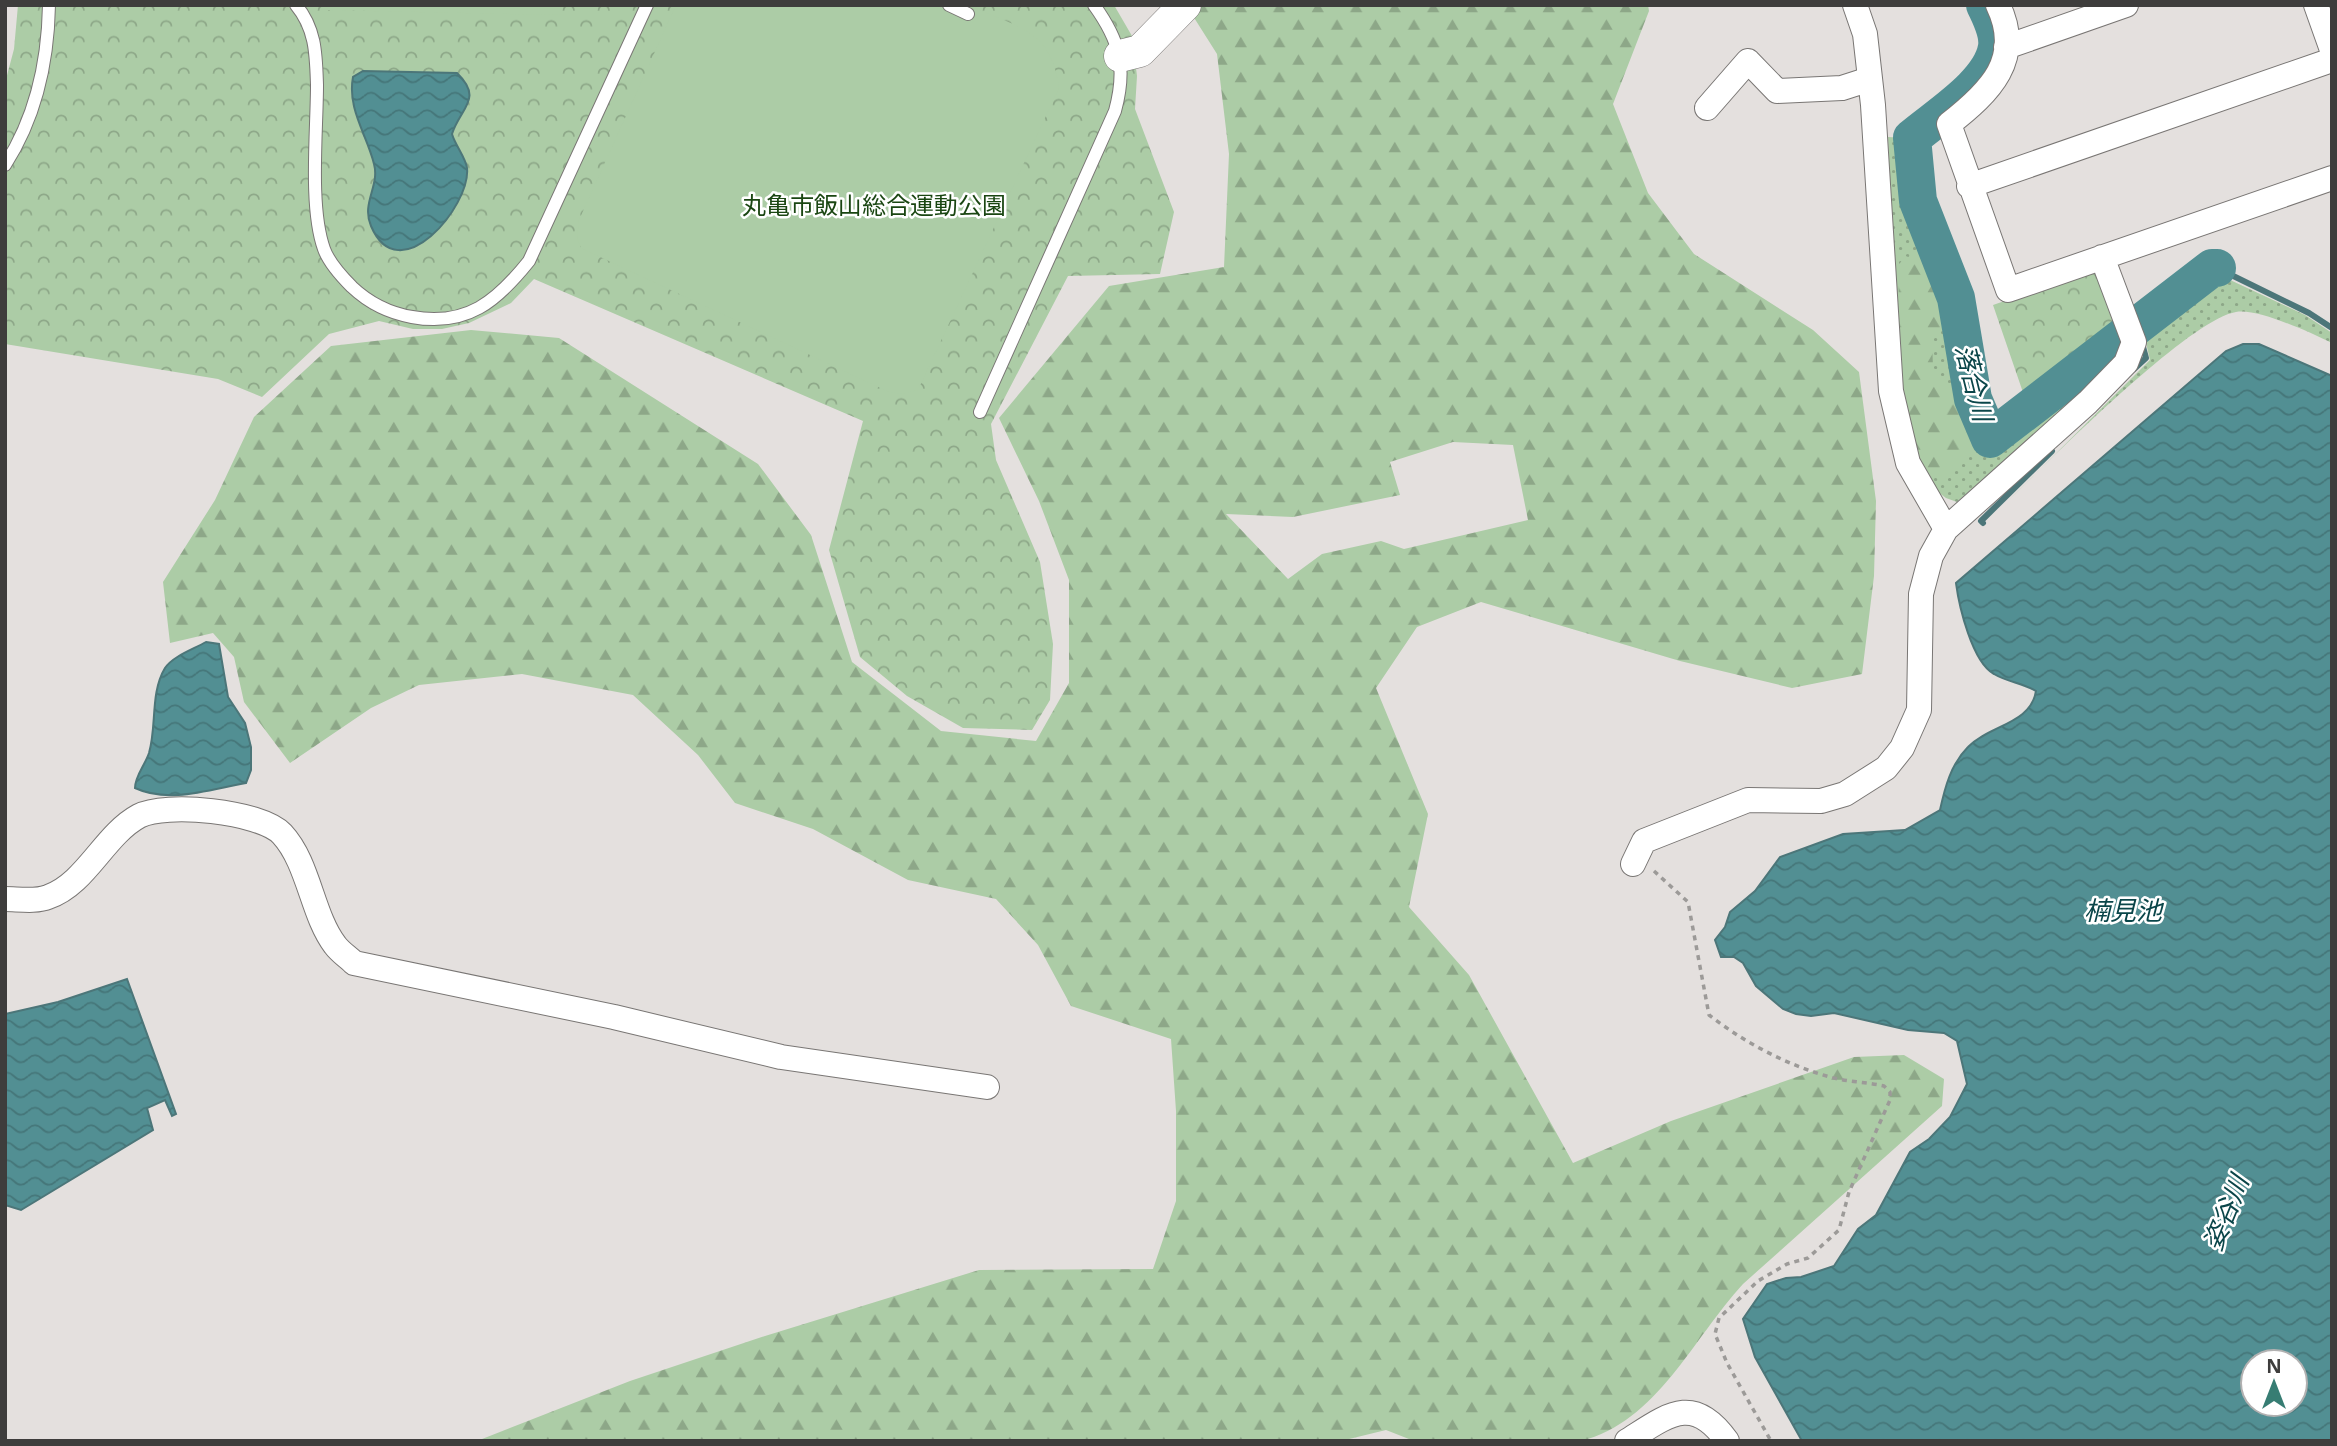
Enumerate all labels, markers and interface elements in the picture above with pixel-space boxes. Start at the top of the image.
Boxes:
park label: 丸亀市飯山総合運動公園 [742,188,1006,221]
water label: 落合川 [1948,341,2003,428]
water label: 楠見池 [2084,892,2165,928]
water label: 姿谷川 [2194,1167,2257,1256]
north arrow [2239,1348,2309,1418]
text: N [2266,1353,2282,1379]

